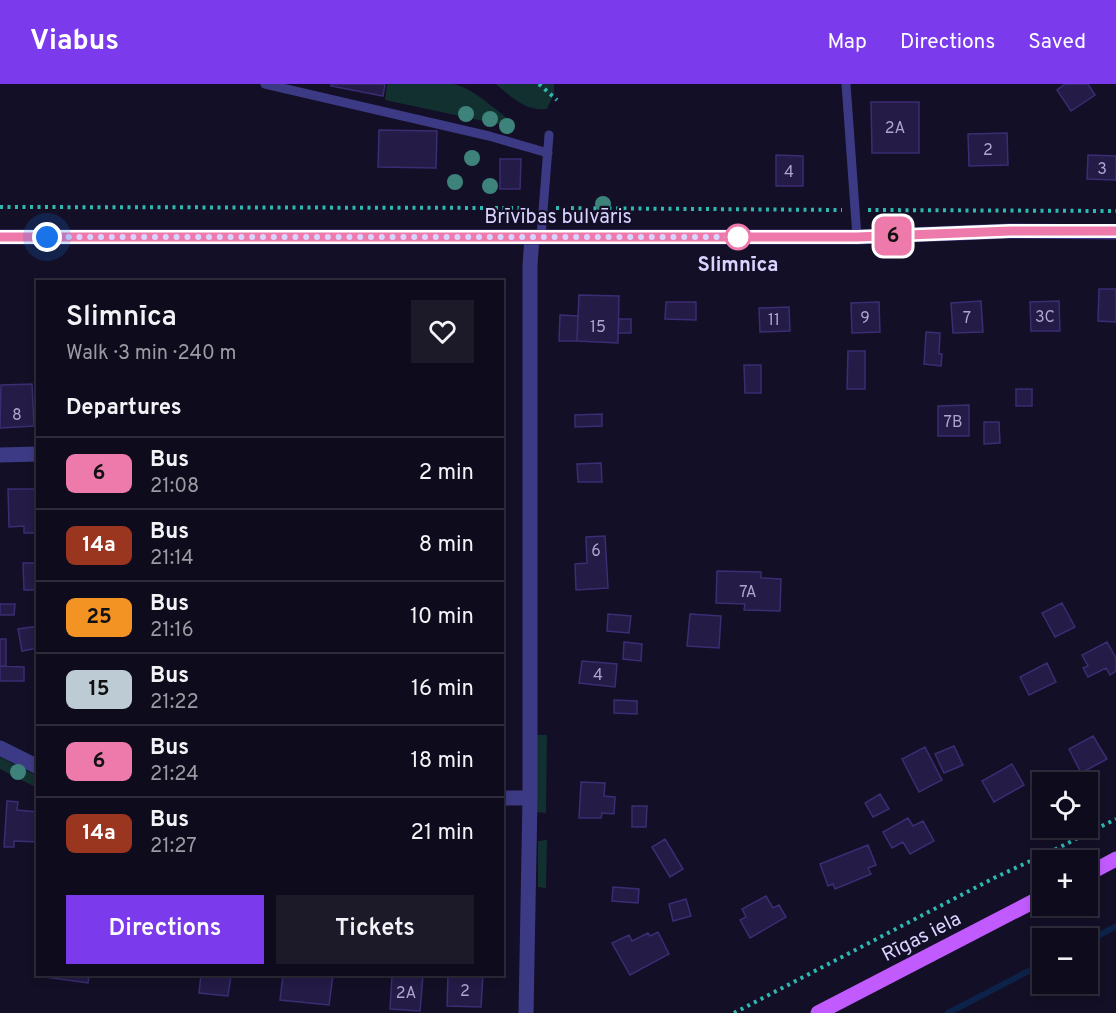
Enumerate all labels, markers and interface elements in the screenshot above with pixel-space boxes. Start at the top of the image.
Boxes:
text: Viabus [30,24,119,60]
text: Map [827,29,867,56]
text: Directions [900,29,995,56]
text: Saved [1028,29,1086,56]
house number: 2A [885,119,905,139]
house number: 2 [983,141,993,161]
house number: 3 [1097,160,1107,180]
house number: 4 [784,163,794,183]
street label: Brīvības bulvāris [484,205,632,231]
line badge: 6 [874,216,912,256]
your location [32,222,62,252]
text: 6 [887,223,899,250]
marker: Slimnīca [725,224,751,250]
place label: Slimnīca [698,253,778,279]
text: Slimnīca [66,300,177,336]
button: heart [411,300,474,363]
house number: 3C [1035,308,1055,328]
house number: 9 [860,309,870,329]
house number: 7 [963,309,971,329]
house number: 11 [768,311,780,331]
house number: 15 [590,318,606,338]
text: Walk · 3 min · 240 m [66,341,236,367]
text: Departures [66,395,182,422]
house number: 8 [12,406,22,426]
house number: 7B [944,413,962,433]
text: Bus [150,447,189,474]
text: 6 [93,460,105,487]
text: 2 min [419,460,474,487]
text: 21:08 [150,474,199,500]
text: Bus [150,519,189,546]
text: 14a [82,532,116,559]
text: 8 min [419,532,474,559]
house number: 6 [591,542,601,562]
text: 21:14 [150,546,194,572]
house number: 7A [739,583,757,603]
text: Bus [150,591,189,618]
text: 25 [86,604,112,631]
text: 10 min [410,604,474,631]
text: 21:16 [150,618,194,644]
text: Bus [150,663,189,690]
house number: 4 [593,666,603,686]
text: 15 [88,676,110,703]
text: 16 min [411,676,474,703]
text: 21:22 [150,690,199,716]
text: Bus [150,735,189,762]
text: 6 [93,748,105,775]
text: 18 min [411,748,474,775]
text: 21:24 [150,762,199,788]
map controls [1032,772,1098,994]
button: locate [1032,772,1098,838]
text: Bus [150,807,189,834]
text: 14a [82,820,116,847]
text: 21 min [411,820,474,847]
text: 21:27 [150,834,197,860]
button: + [1032,850,1098,916]
button: Directions [66,895,264,964]
button: Tickets [276,895,474,964]
street label: Rīgas iela [878,907,966,969]
button: − [1032,928,1098,994]
house number: 2 [460,982,470,1002]
house number: 2A [396,984,416,1004]

